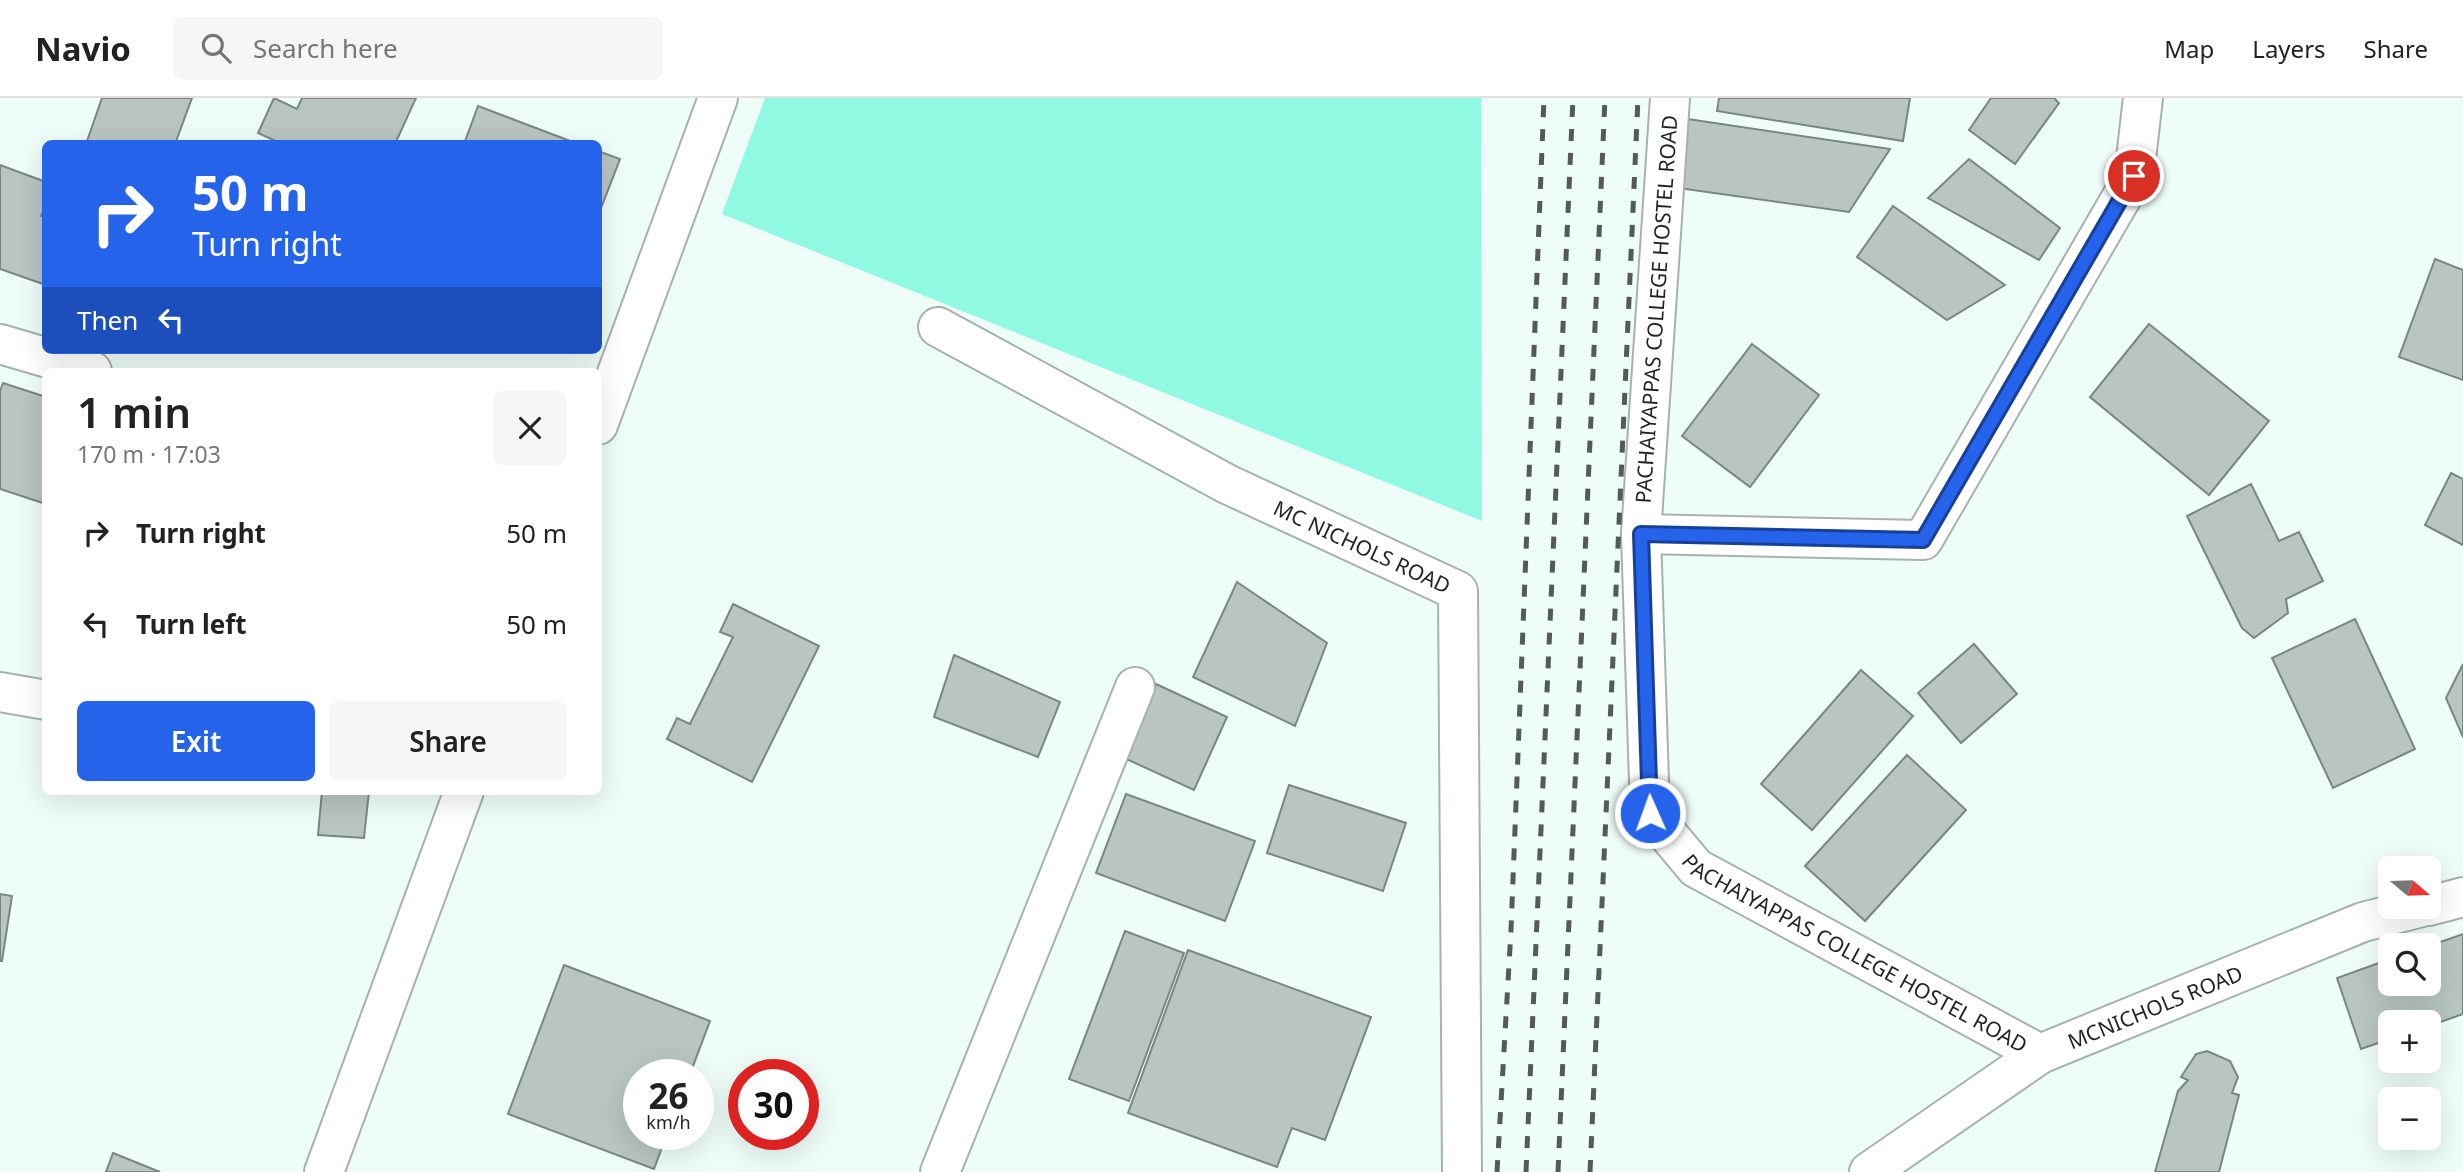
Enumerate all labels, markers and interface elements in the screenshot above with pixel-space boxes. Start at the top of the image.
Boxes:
search box [173,17,663,80]
text: Navio [35,26,131,71]
icon: search [197,29,235,67]
text: Search here [253,30,398,66]
text: Map [2164,32,2214,65]
text: Layers [2252,32,2326,65]
text: Share [2364,32,2428,65]
street label: PACHAIYAPPAS COLLEGE HOSTEL ROAD [1628,114,1684,504]
pin [2104,146,2164,206]
icon: arrive [2115,157,2153,195]
text: 50 m [192,159,309,225]
icon: right [77,168,168,259]
text: Turn right [192,222,342,265]
icon: left [152,301,190,339]
text: Then [77,302,138,338]
text: 1 min [77,383,191,440]
button: close [493,391,567,465]
text: 170 m · 17:03 [77,438,221,470]
street label: MC NICHOLS ROAD [1269,494,1455,600]
icon: right [77,514,115,552]
text: Turn right [136,515,266,551]
text: 50 m [506,515,567,551]
icon: left [77,605,115,643]
text: Turn left [136,606,247,642]
text: 50 m [506,606,567,642]
button: Exit [77,701,315,781]
button: Share [329,701,567,781]
position arrow [1613,776,1687,850]
street label: PACHAIYAPPAS COLLEGE HOSTEL ROAD [1676,848,2032,1059]
north arrow [2378,856,2441,919]
map controls [2378,856,2441,1150]
button: search [2378,933,2441,996]
street label: MCNICHOLS ROAD [2063,959,2247,1055]
button: + [2378,1010,2441,1073]
speed limit sign: 30 [728,1059,819,1150]
text: 26 [648,1072,689,1119]
button: − [2378,1087,2441,1150]
text: km/h [646,1110,691,1134]

